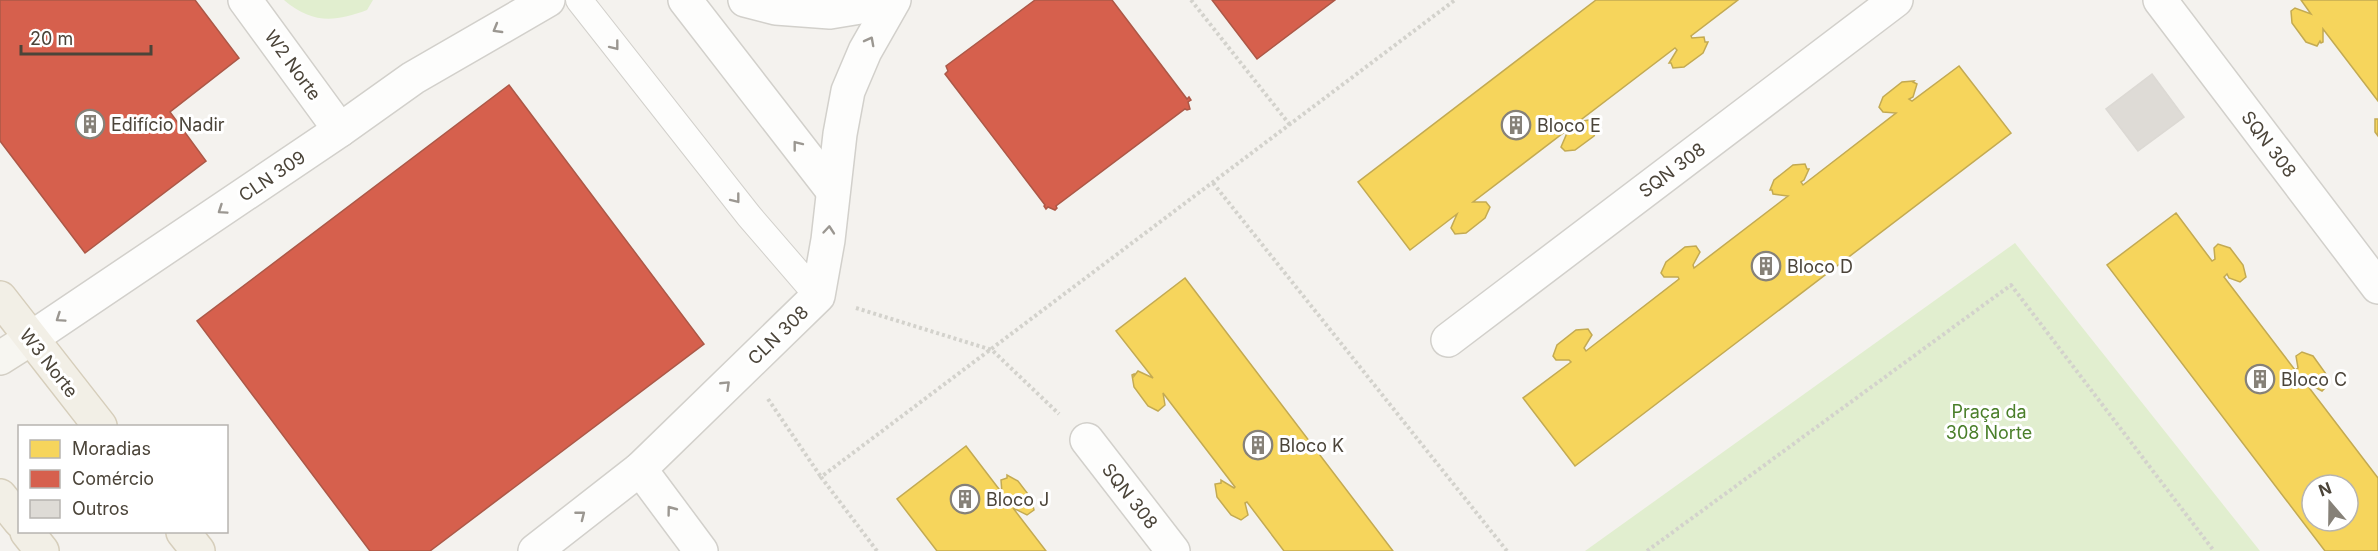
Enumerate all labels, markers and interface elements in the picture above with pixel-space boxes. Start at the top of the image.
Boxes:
scale bar [21,18,152,56]
one-way arrow [493,22,503,33]
street label: W2 Norte [261,26,325,104]
text: 20 m [30,28,73,49]
one-way arrow [863,37,874,47]
one-way arrow [608,39,619,50]
street label: SQN 308 [2237,107,2301,181]
building icon: Edifício Nadir [74,108,106,140]
building icon: Bloco E [1500,109,1532,141]
place label: Edifício Nadir [111,114,225,135]
place label: Bloco E [1537,115,1601,136]
street label: SQN 308 [1635,138,1709,202]
one-way arrow [793,140,804,151]
street label: CLN 309 [235,146,309,206]
one-way arrow [728,192,739,203]
one-way arrow [218,202,228,214]
one-way arrow [822,226,835,235]
building icon: Bloco D [1750,250,1782,282]
place label: Bloco D [1787,256,1853,277]
street label: CLN 308 [744,301,812,369]
one-way arrow [56,311,66,323]
street label: W3 Norte [16,324,82,402]
building icon: Bloco C [2244,363,2276,395]
place label: Bloco C [2281,369,2347,390]
one-way arrow [719,382,730,393]
park label: Praça da 308 Norte [1946,401,2032,443]
legend [18,425,228,533]
building icon: Bloco K [1242,429,1274,461]
place label: Bloco K [1279,435,1344,456]
text: Moradias [72,438,151,459]
street label: SQN 308 [1098,459,1162,533]
text: Comércio [72,468,154,489]
north arrow [2300,473,2360,533]
text: N [2316,477,2334,500]
building icon: Bloco J [949,483,981,515]
place label: Bloco J [986,489,1049,510]
text: Outros [72,498,129,519]
one-way arrow [667,506,678,517]
one-way arrow [574,512,585,523]

